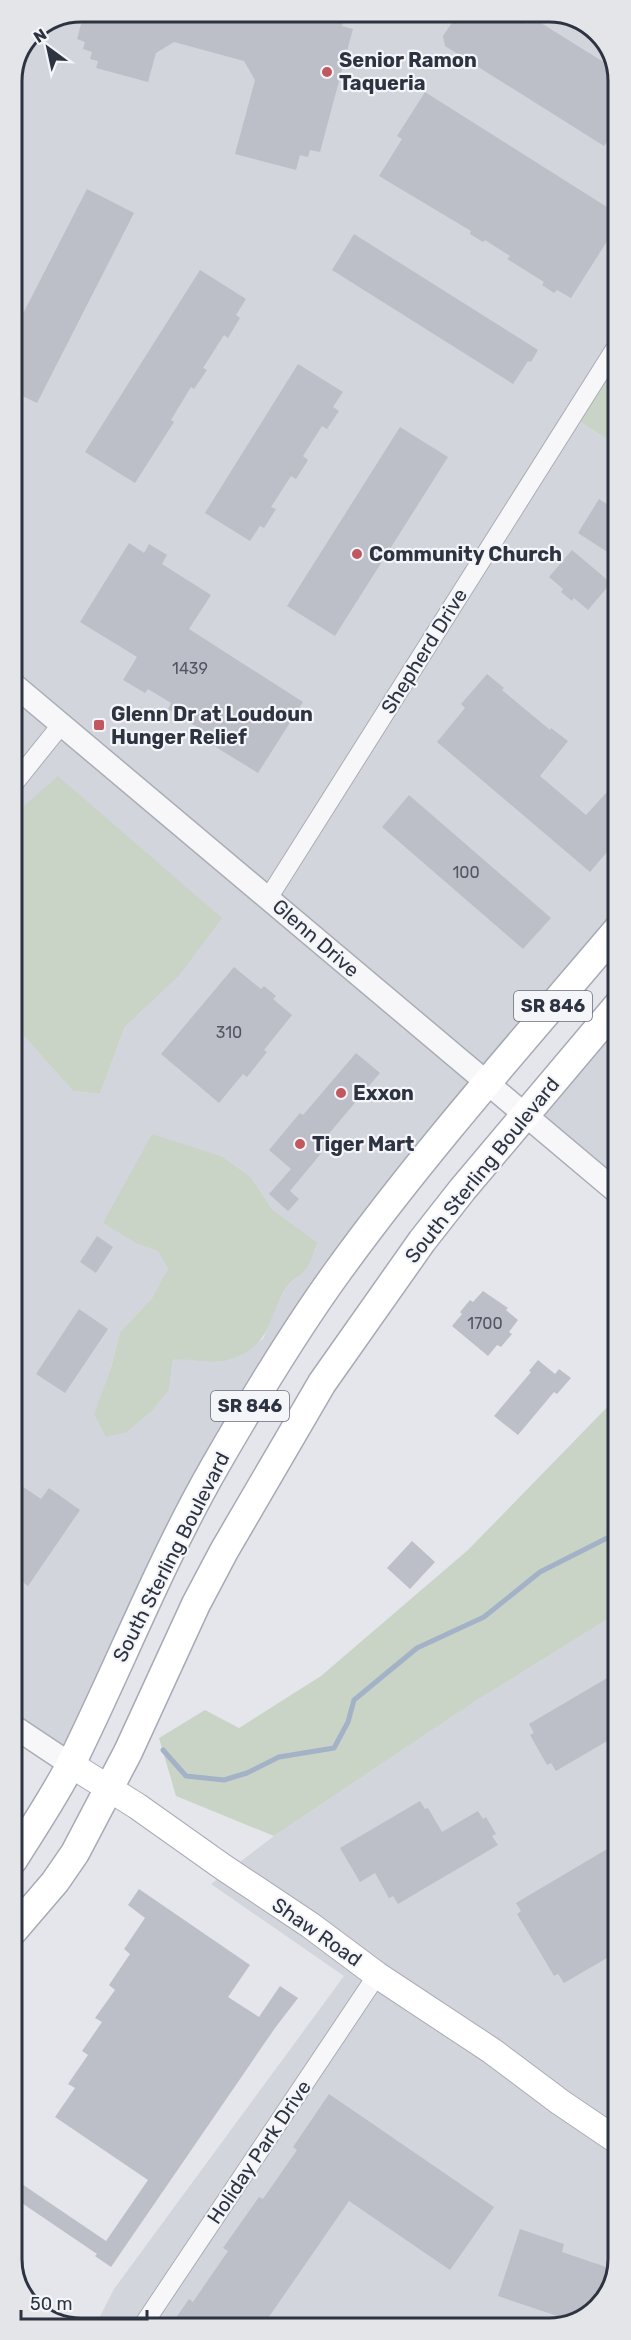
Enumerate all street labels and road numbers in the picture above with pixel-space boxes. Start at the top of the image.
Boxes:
street label: Shepherd Drive [376,584,472,718]
street label: Glenn Drive [268,894,364,982]
road number: SR 846 [514,991,592,1021]
street label: South Sterling Boulevard [400,1072,564,1268]
road number: SR 846 [211,1391,289,1421]
street label: South Sterling Boulevard [108,1448,234,1666]
street label: Shaw Road [268,1892,366,1972]
street label: Holiday Park Drive [202,2076,316,2228]

